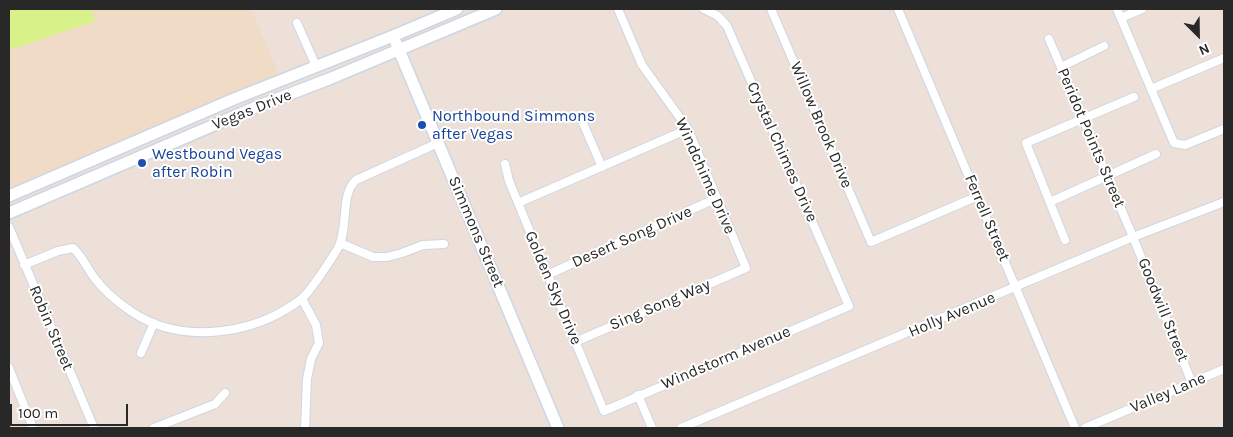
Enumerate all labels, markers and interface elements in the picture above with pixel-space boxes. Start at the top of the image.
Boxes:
north arrow [1173,10,1223,60]
text: N [1196,39,1212,59]
street label: Willow Brook Drive [786,59,856,191]
street label: Peridot Points Street [1053,65,1129,211]
street label: Crystal Chimes Drive [742,79,822,225]
street label: Vegas Drive [209,85,295,135]
place label: Northbound Simmons after Vegas [432,106,595,144]
street label: Windchime Drive [671,115,739,237]
marker: Northbound Simmons after Vegas [416,119,428,131]
place label: Westbound Vegas after Robin [152,144,282,182]
marker: Westbound Vegas after Robin [136,157,148,169]
street label: Ferrell Street [960,172,1014,264]
street label: Simmons Street [444,174,508,290]
street label: Desert Song Drive [569,202,695,272]
street label: Golden Sky Drive [520,228,586,348]
street label: Goodwill Street [1133,255,1193,365]
street label: Sing Song Way [607,275,713,335]
street label: Robin Street [25,283,77,373]
street label: Holly Avenue [906,288,998,342]
street label: Windstorm Avenue [658,322,794,394]
street label: Valley Lane [1127,369,1209,417]
scale bar [12,394,130,426]
text: 100 m [18,404,58,422]

